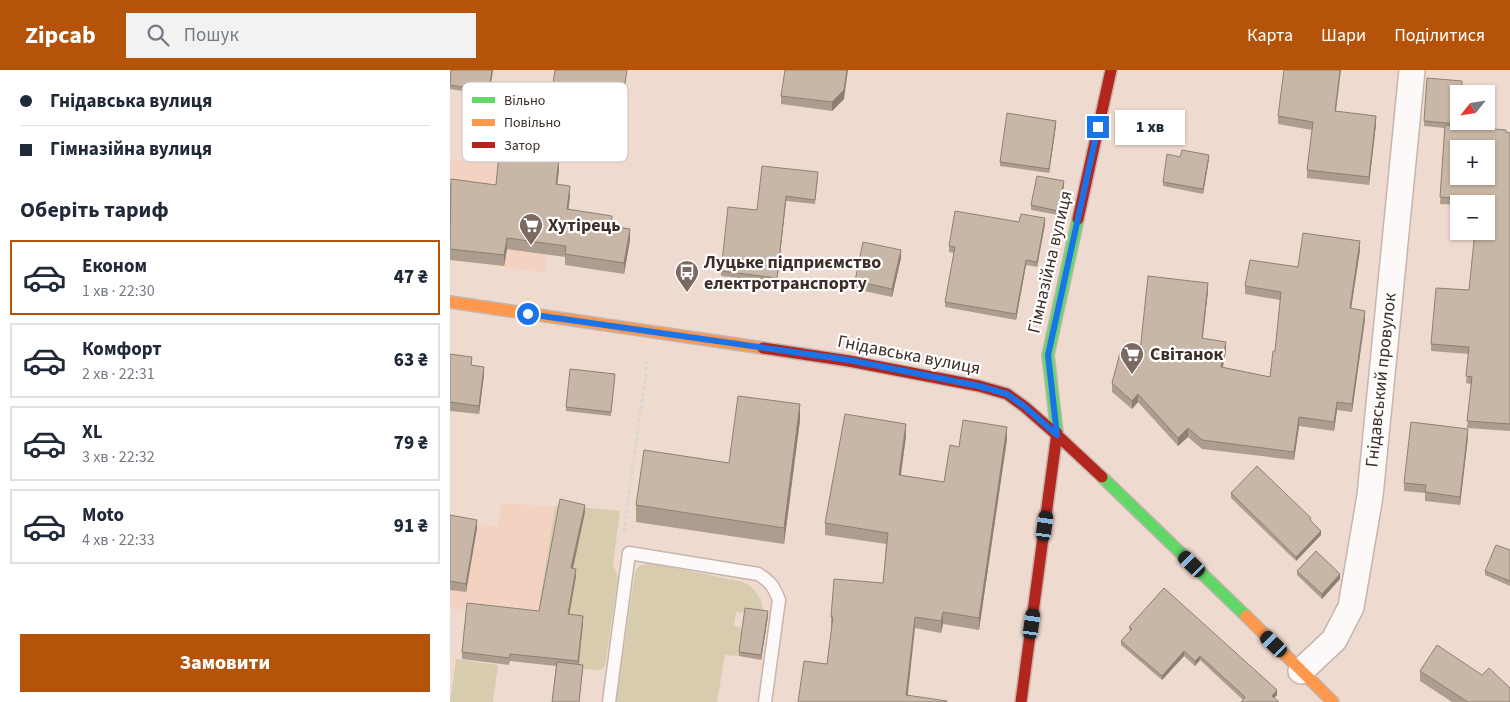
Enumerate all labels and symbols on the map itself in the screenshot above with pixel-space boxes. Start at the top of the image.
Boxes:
legend [462,82,628,162]
north arrow [1450,85,1495,130]
text: Вільно [504,91,545,111]
callout: 1 хв [1116,110,1186,144]
text: Повільно [504,113,561,133]
route end [1087,116,1109,138]
text: Затор [504,136,540,156]
street label: Гімназійна вулиця [1021,188,1079,336]
supermarket icon: Хутірець [518,212,544,246]
place label: Хутірець [548,213,621,238]
place label: Луцьке підприємство електротранспорту [703,250,881,296]
bus stop icon: Луцьке підприємство електротранспорту [674,259,700,293]
street label: Гнідавський провулок [1359,291,1403,469]
route start [517,303,539,325]
street label: Гнідавська вулиця [835,329,983,381]
supermarket icon: Світанок [1119,341,1145,375]
place label: Світанок [1150,342,1223,367]
car [1035,510,1054,542]
car [1176,548,1208,580]
car [1022,608,1041,640]
car [1258,628,1290,660]

